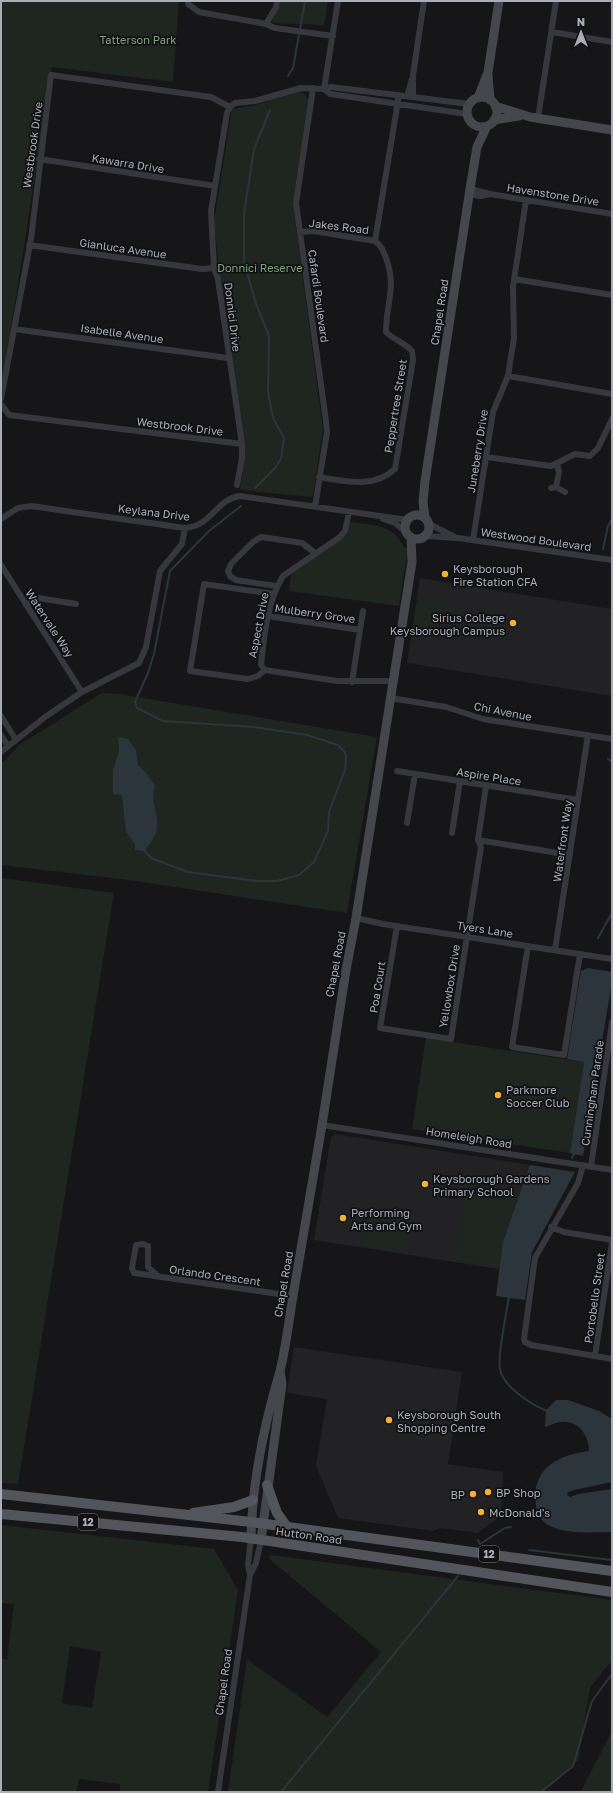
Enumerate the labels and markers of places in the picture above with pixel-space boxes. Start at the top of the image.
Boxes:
place label: Keysborough Fire Station CFA [453,562,538,588]
marker: Keysborough Fire Station CFA [440,569,450,579]
place label: Sirius College Keysborough Campus [390,611,505,637]
marker: Sirius College Keysborough Campus [508,618,518,628]
place label: Parkmore Soccer Club [506,1083,570,1109]
marker: Parkmore Soccer Club [493,1090,503,1100]
place label: Keysborough Gardens Primary School [433,1172,550,1198]
marker: Keysborough Gardens Primary School [420,1179,430,1189]
place label: Performing Arts and Gym [351,1206,422,1232]
marker: Performing Arts and Gym [338,1213,348,1223]
place label: Keysborough South Shopping Centre [397,1408,501,1434]
marker: Keysborough South Shopping Centre [384,1415,394,1425]
place label: BP Shop [496,1486,541,1499]
marker: BP Shop [483,1487,493,1497]
place label: BP [450,1488,465,1501]
marker: BP [468,1489,478,1499]
place label: McDonald's [489,1506,550,1519]
marker: McDonald's [476,1507,486,1517]

